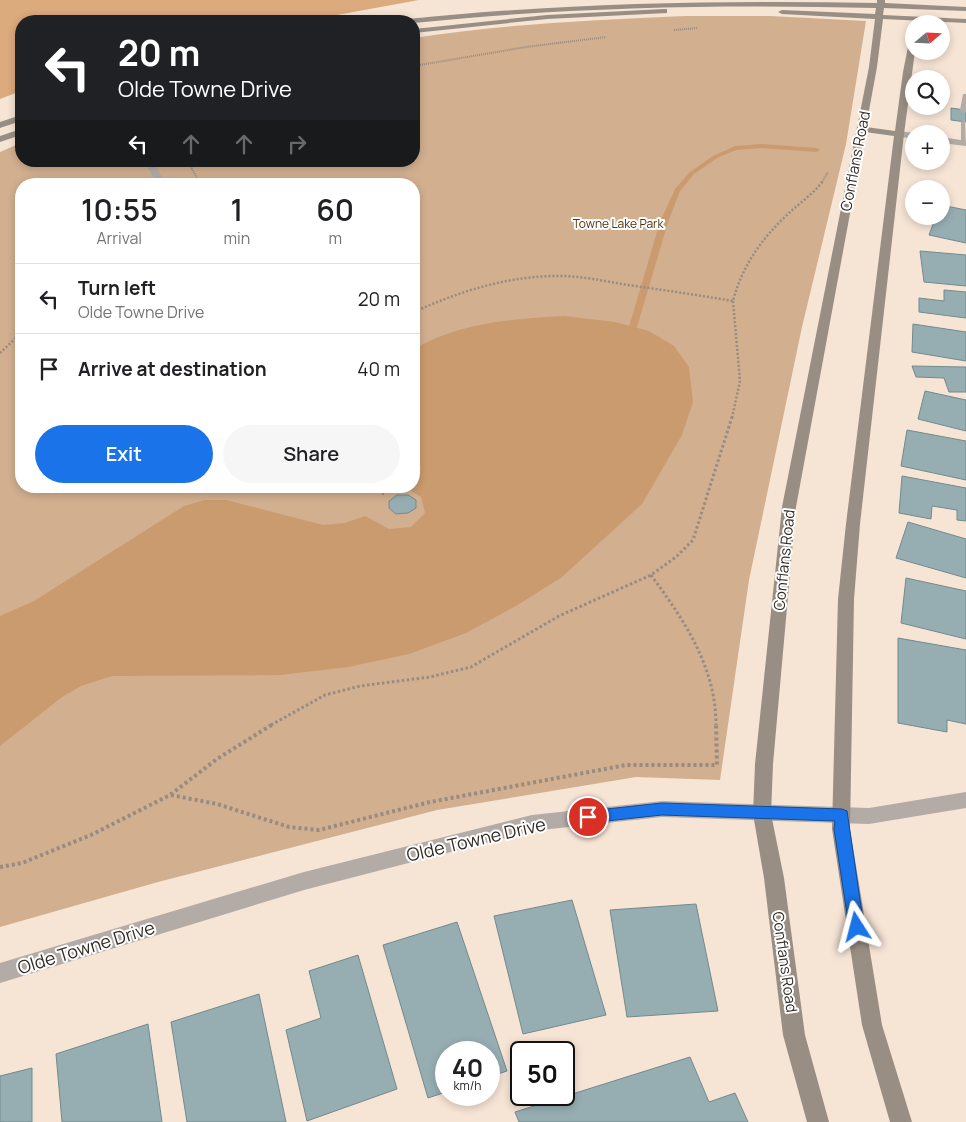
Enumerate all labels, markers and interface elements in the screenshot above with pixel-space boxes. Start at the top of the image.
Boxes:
north arrow [905,15,950,60]
map controls [905,15,950,225]
text: 20 m [118,29,200,77]
icon: left [35,35,100,100]
button: search [905,70,950,115]
text: Olde Towne Drive [118,74,292,104]
street label: Conflans Road [835,109,875,213]
button: + [905,125,950,170]
icon: left [124,130,152,158]
icon: ahead [177,130,205,158]
icon: ahead [230,130,258,158]
icon: right [283,130,311,158]
button: − [905,180,950,225]
text: 10:55 [81,189,158,230]
text: 1 [231,189,243,230]
text: 60 [316,189,354,230]
park label: Towne Lake Park [573,215,664,232]
text: Arrival [96,227,142,249]
text: min [224,227,250,249]
text: m [328,227,342,249]
text: Turn left [78,275,156,301]
icon: left [35,285,63,313]
text: 20 m [358,286,400,312]
text: Olde Towne Drive [78,301,204,323]
icon: arrive [35,355,63,383]
text: Arrive at destination [78,356,267,382]
text: 40 m [357,356,400,382]
button: Exit [35,425,213,483]
button: Share [223,425,400,483]
street label: Conflans Road [768,508,800,612]
pin [567,796,609,838]
icon: arrive [574,803,602,831]
street label: Olde Towne Drive [404,811,548,867]
position arrow [830,900,882,952]
street label: Conflans Road [768,910,802,1014]
street label: Olde Towne Drive [14,915,158,979]
speed limit sign: 50 [510,1041,575,1106]
text: 40 [452,1050,483,1085]
text: km/h [454,1077,481,1094]

